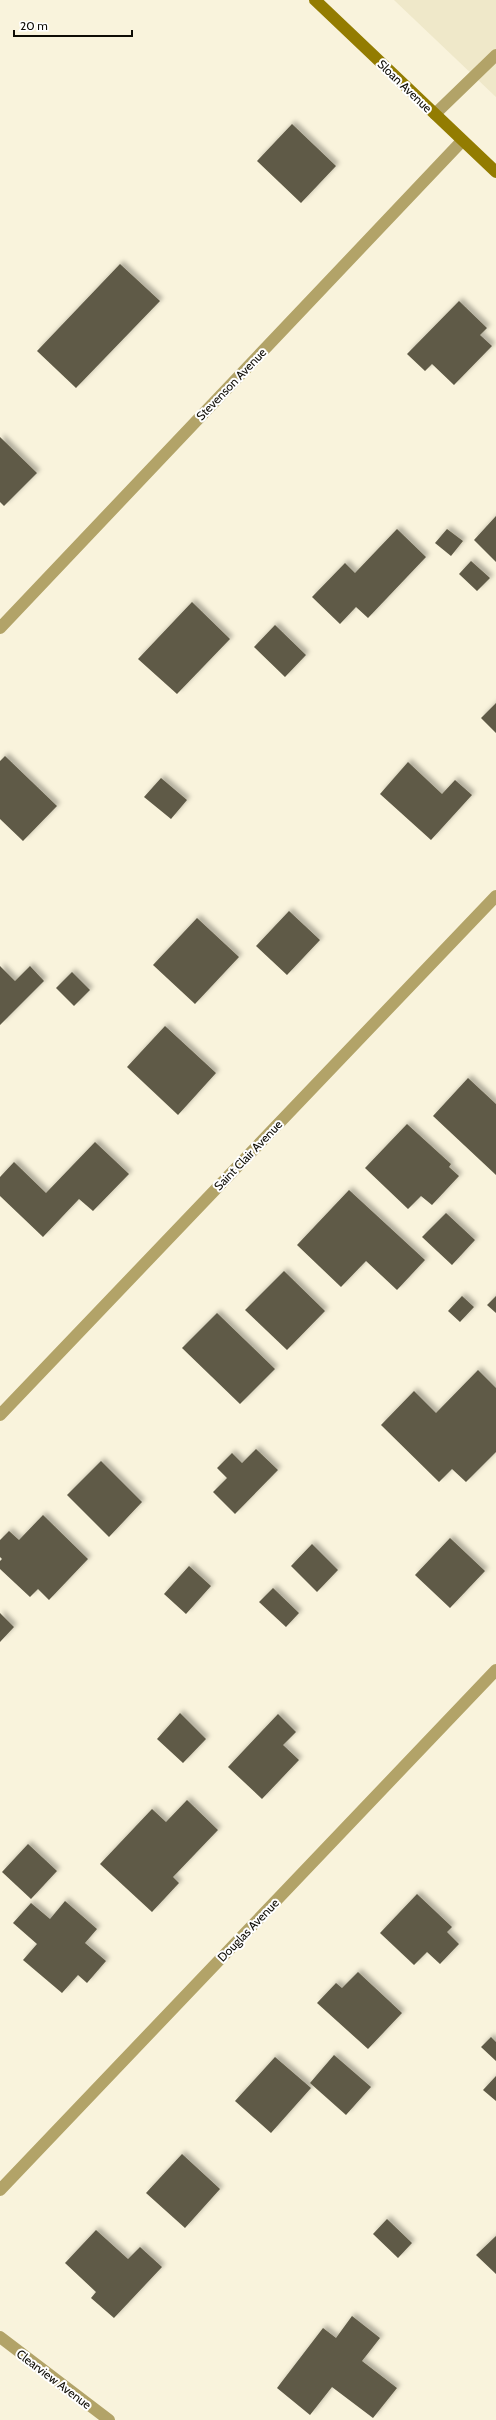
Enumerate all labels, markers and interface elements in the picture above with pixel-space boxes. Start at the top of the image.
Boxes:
scale bar [14,12,132,38]
text: 20 m [20,18,48,33]
street label: Sloan Avenue [375,56,435,116]
street label: Stevenson Avenue [193,345,269,423]
street label: Saint Clair Avenue [211,1117,285,1193]
street label: Douglas Avenue [214,1895,282,1965]
street label: Clearview Avenue [14,2346,94,2412]

